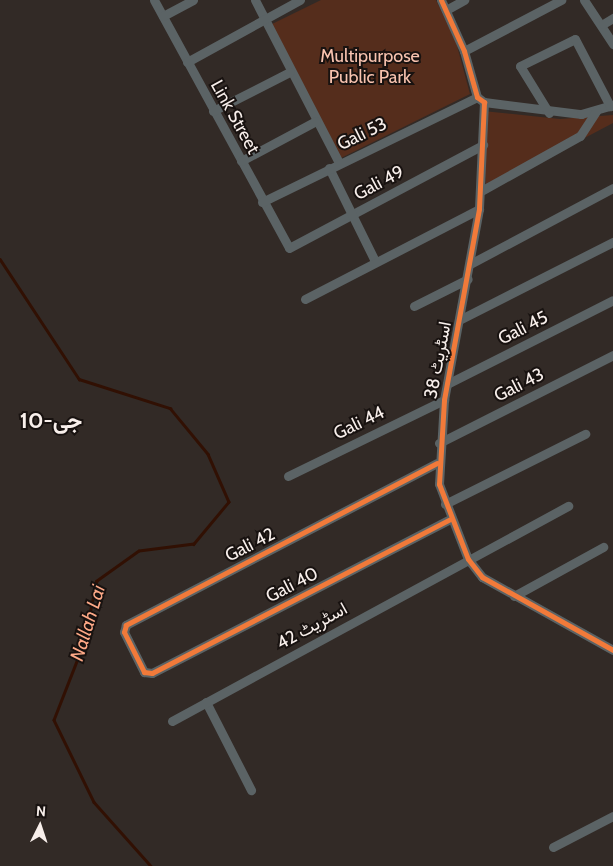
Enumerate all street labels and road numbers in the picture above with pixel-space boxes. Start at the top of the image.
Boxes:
street label: Link Street [206,76,264,158]
street label: Gali 53 [334,113,390,155]
street label: Gali 49 [350,161,408,205]
street label: Gali 45 [494,306,552,350]
street label: اسٹریٹ 38 [420,319,456,401]
street label: Gali 43 [490,363,548,407]
street label: Gali 44 [330,402,388,444]
street label: Gali 42 [222,523,278,567]
street label: Gali 40 [262,563,322,607]
street label: اسٹریٹ 42 [273,598,351,654]

